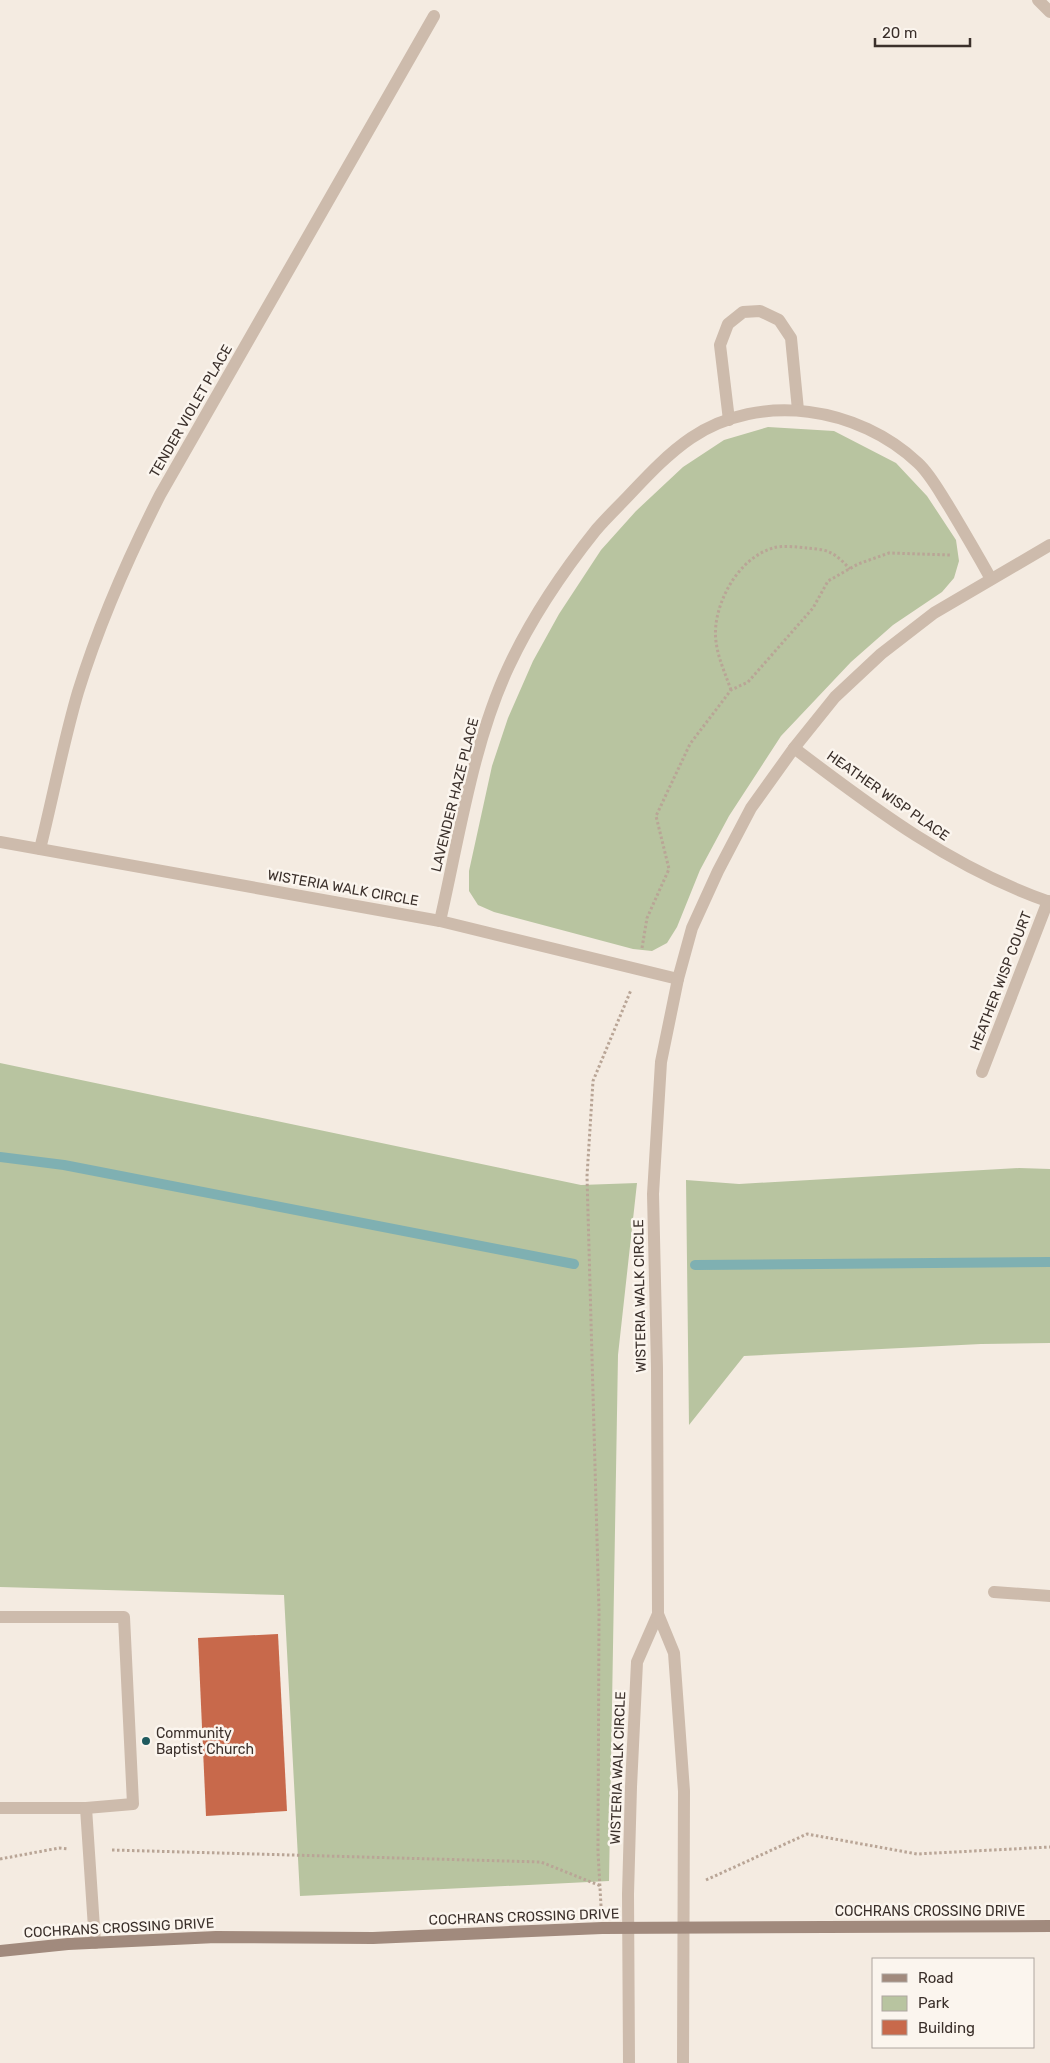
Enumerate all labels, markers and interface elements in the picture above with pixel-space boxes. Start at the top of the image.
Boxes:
scale bar [875,15,970,47]
text: 20 m [882,24,917,42]
street label: TENDER VIOLET PLACE [146,342,236,480]
street label: LAVENDER HAZE PLACE [428,716,482,874]
street label: HEATHER WISP PLACE [824,747,952,845]
street label: WISTERIA WALK CIRCLE [266,866,420,910]
street label: HEATHER WISP COURT [967,909,1035,1053]
street label: WISTERIA WALK CIRCLE [630,1219,650,1373]
street label: WISTERIA WALK CIRCLE [607,1691,629,1845]
place label: Community Baptist Church [156,1725,254,1758]
marker: Community Baptist Church [140,1735,152,1747]
street label: COCHRANS CROSSING DRIVE [835,1903,1025,1920]
street label: COCHRANS CROSSING DRIVE [428,1905,620,1929]
street label: COCHRANS CROSSING DRIVE [23,1915,215,1941]
legend [872,1958,1035,2048]
text: Road [918,1969,954,1987]
text: Park [918,1994,949,2012]
text: Building [918,2019,975,2037]

